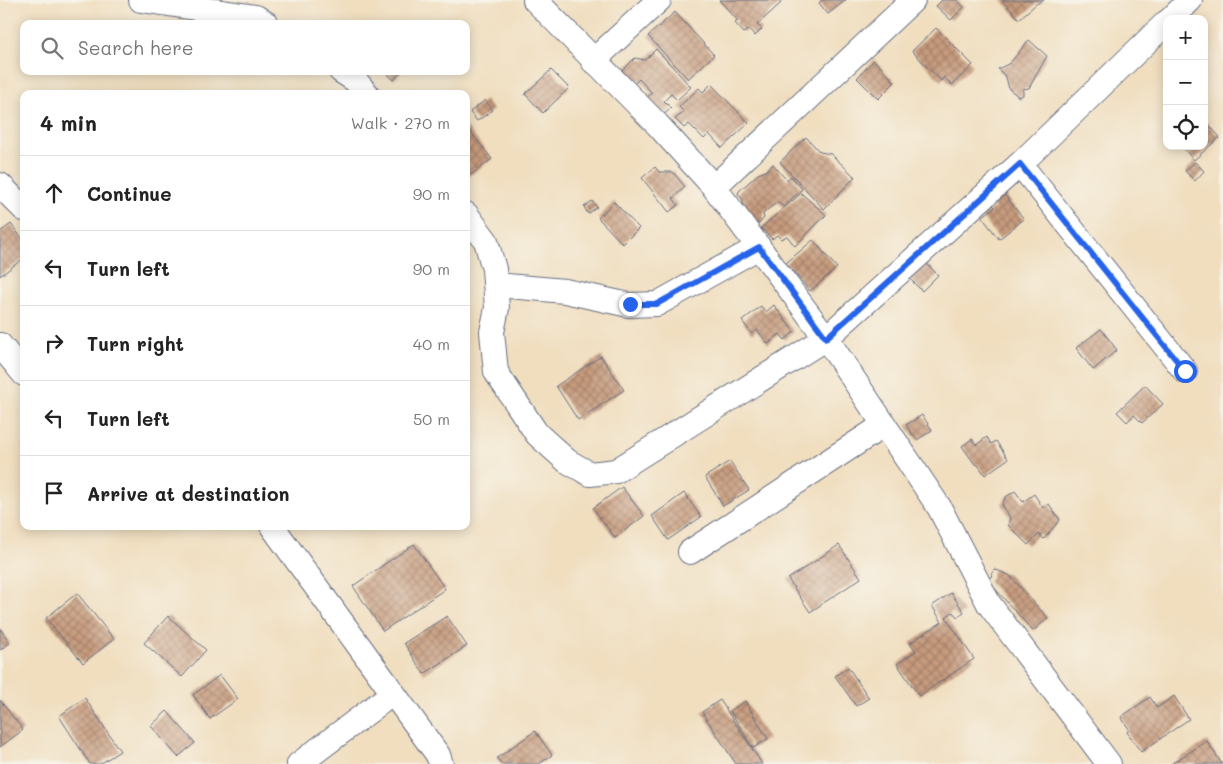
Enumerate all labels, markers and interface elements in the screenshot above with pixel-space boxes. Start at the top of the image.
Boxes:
map controls [1163,15,1208,150]
button: + [1163,15,1208,60]
search box [20,20,470,75]
icon: search [38,34,66,62]
text: Search here [78,35,194,60]
button: − [1163,60,1208,105]
button: locate [1163,105,1208,150]
text: 4 min [40,109,97,136]
text: Walk · 270 m [351,112,450,133]
icon: ahead [40,179,68,207]
text: Continue [87,181,172,206]
text: 90 m [413,183,450,204]
icon: left [40,254,68,282]
text: Turn left [87,256,170,281]
text: 90 m [413,258,450,279]
route end [619,293,642,316]
icon: right [40,329,68,357]
text: Turn right [87,331,184,356]
text: 40 m [413,333,450,354]
route start [1174,360,1197,383]
icon: left [40,404,68,432]
text: Turn left [87,406,170,431]
text: 50 m [413,408,450,429]
icon: arrive [40,479,68,507]
text: Arrive at destination [87,481,290,506]

